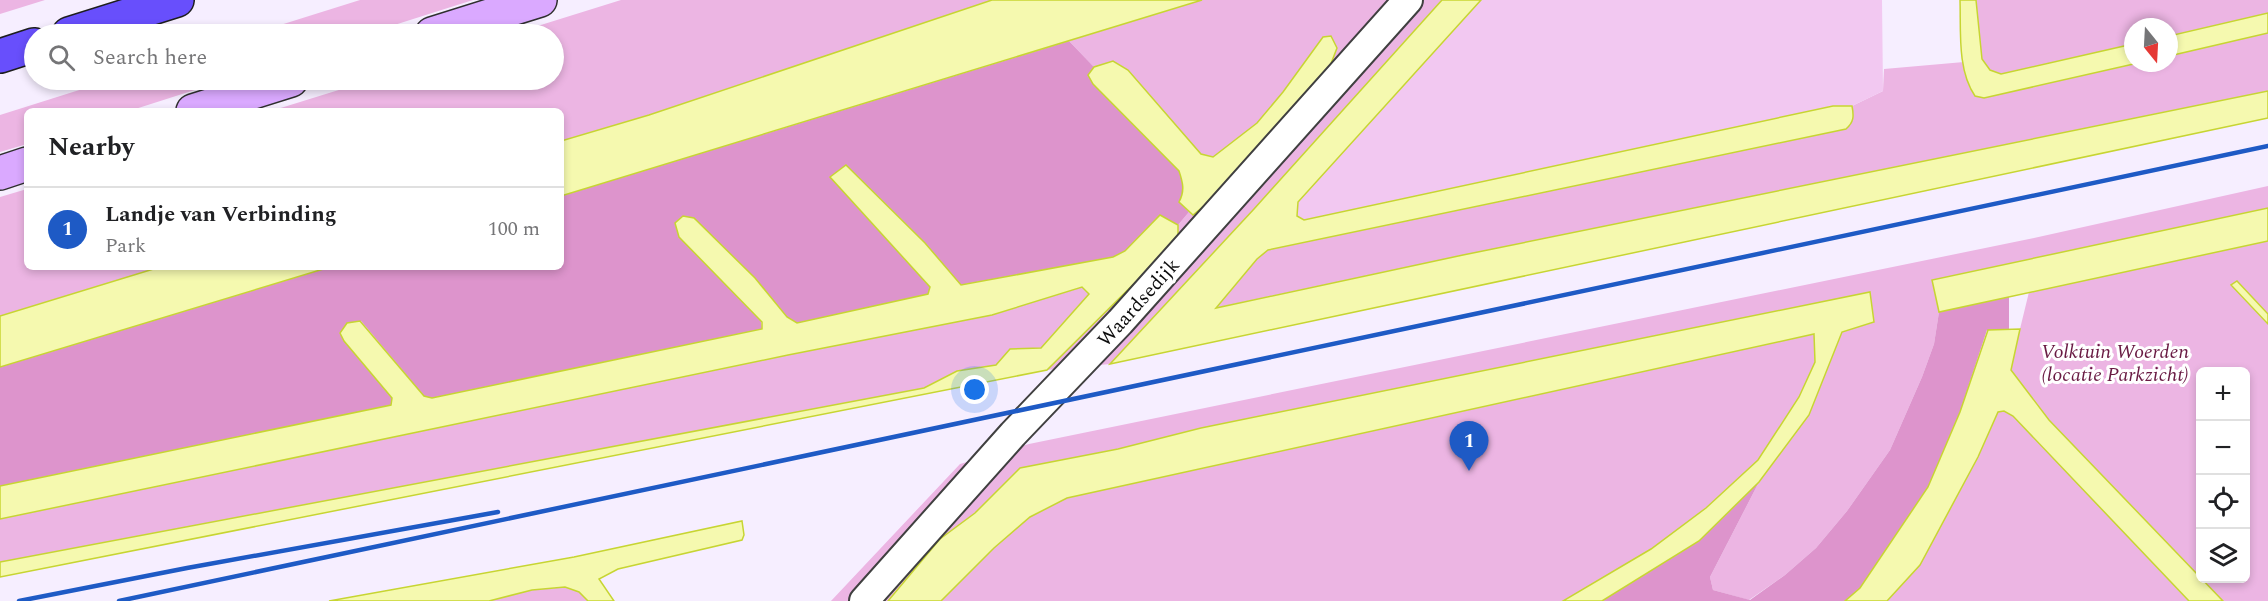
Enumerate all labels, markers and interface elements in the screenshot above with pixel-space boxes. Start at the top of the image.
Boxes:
north arrow [2124,18,2178,72]
search box [24,24,564,90]
icon: search [45,41,78,74]
text: Search here [93,41,207,74]
text: Nearby [48,127,134,167]
text: Landje van Verbinding [105,198,337,231]
text: 1 [62,214,73,244]
text: 100 m [488,214,540,244]
text: Park [105,231,146,261]
street label: Waardsedijk [1090,251,1187,354]
park label: Volktuin Woerden (locatie Parkzicht) [2041,337,2189,390]
map controls [2196,367,2250,583]
button: + [2196,367,2250,421]
your location [960,375,989,404]
button: − [2196,421,2250,475]
pin: 1 [1450,422,1488,471]
button: locate [2196,475,2250,529]
button: layers [2196,529,2250,583]

